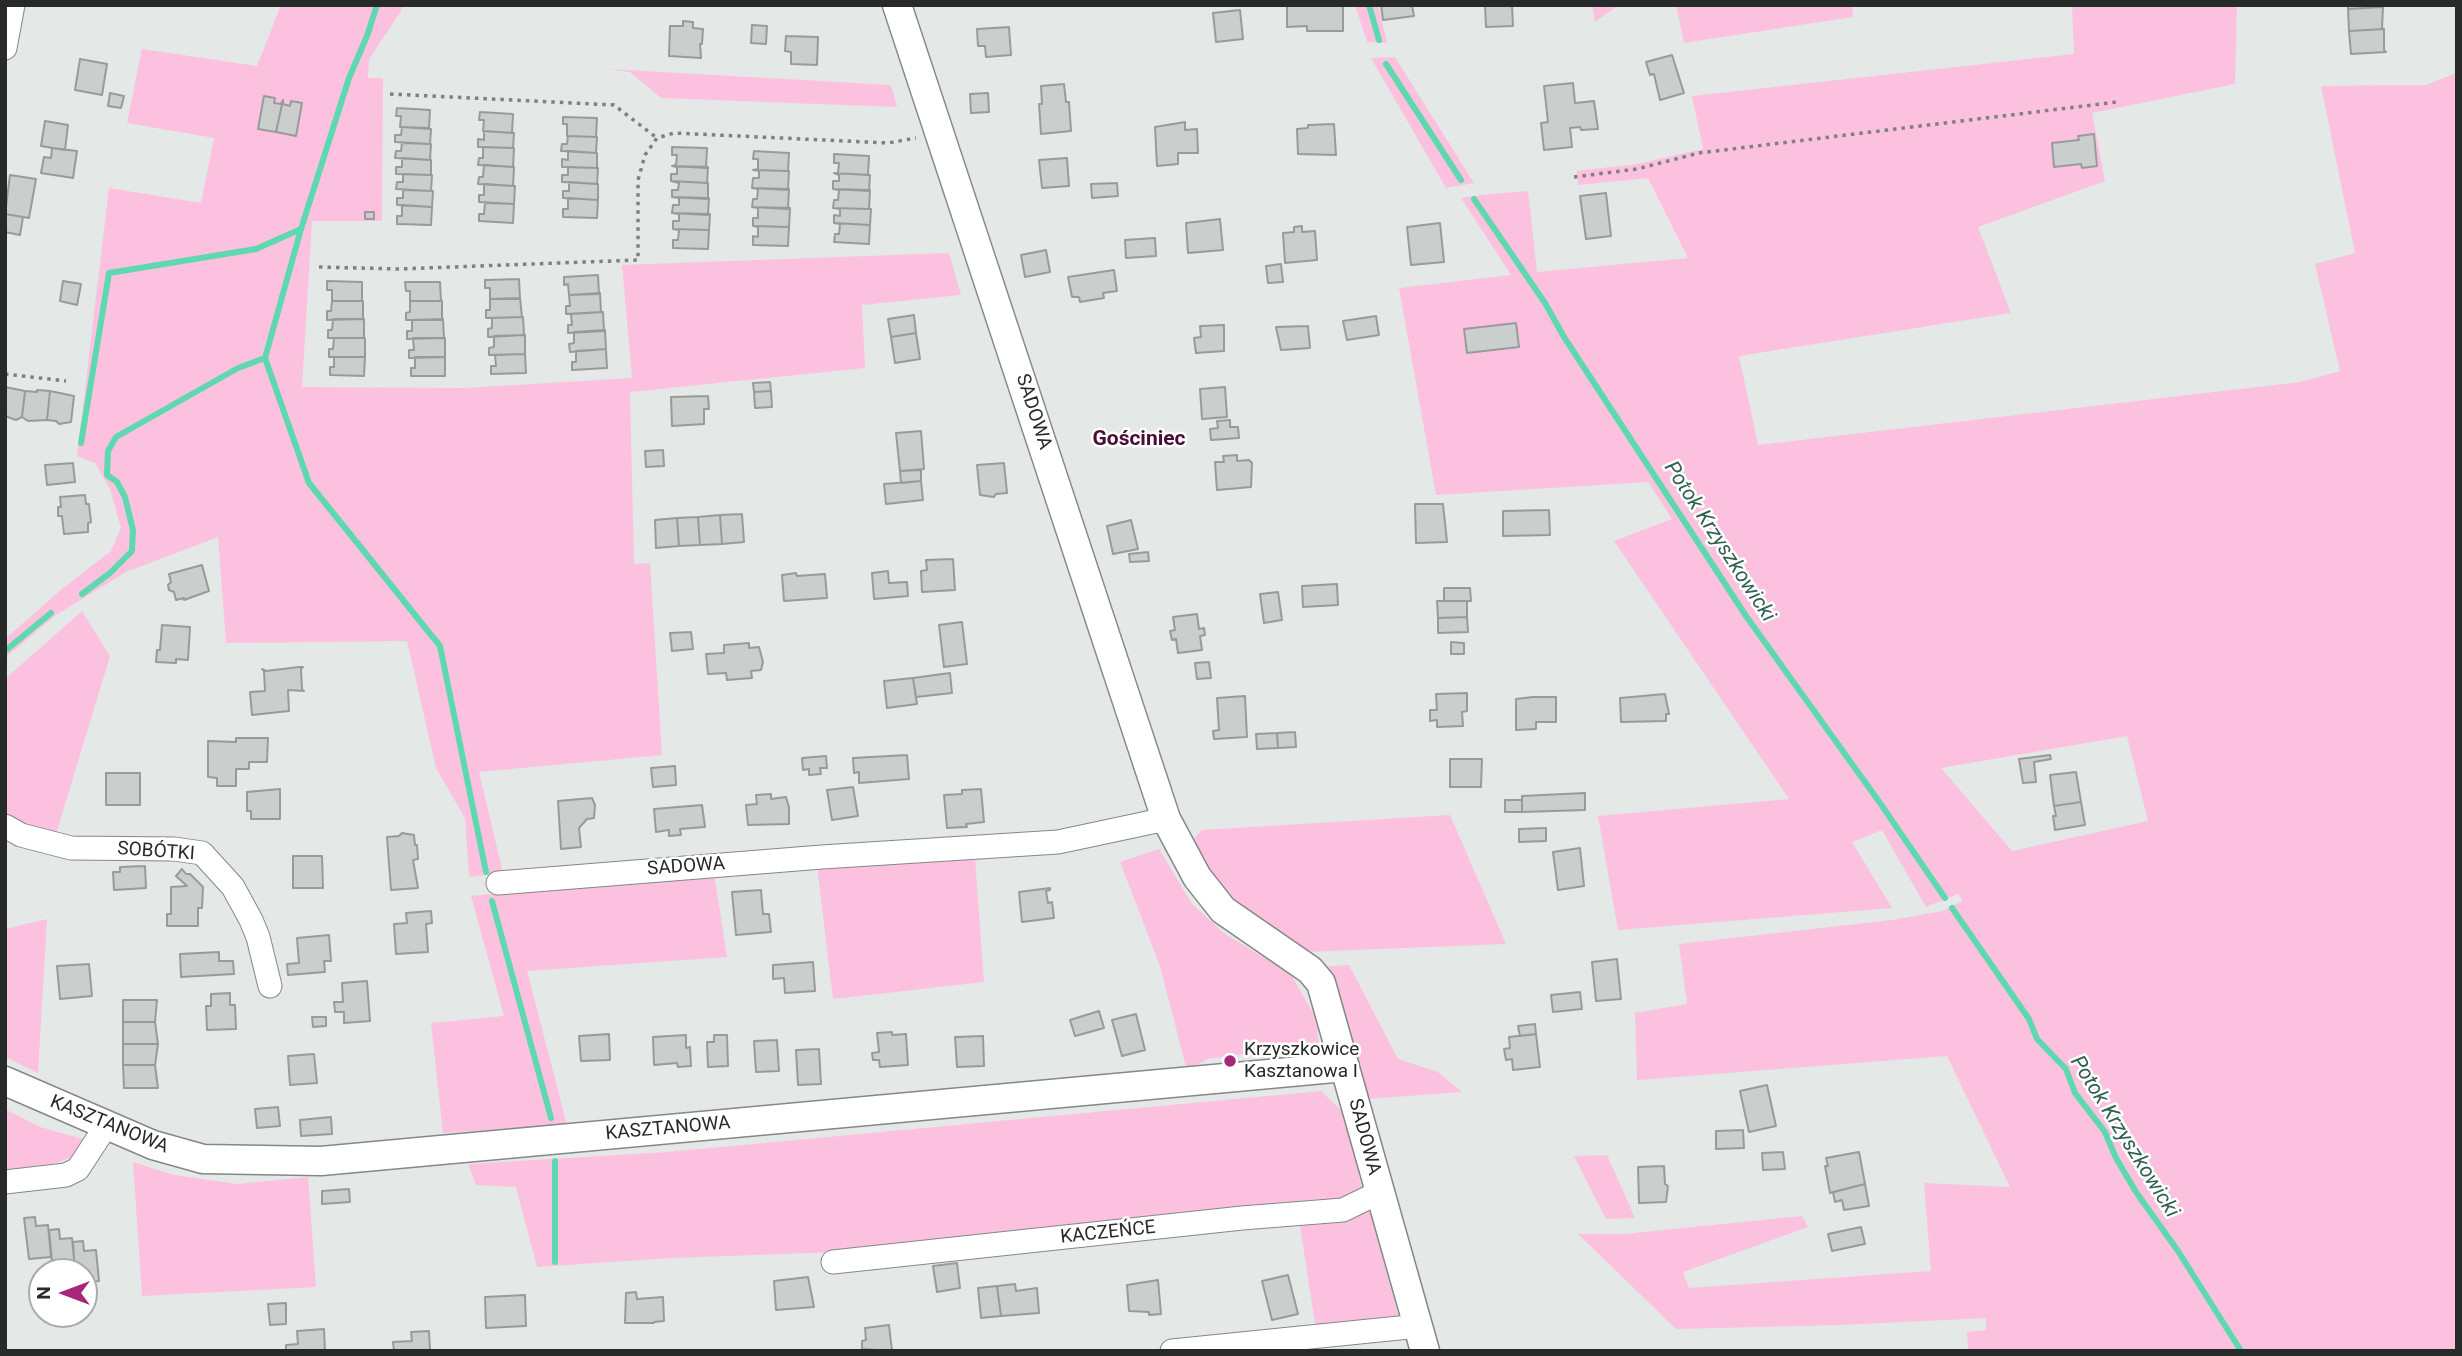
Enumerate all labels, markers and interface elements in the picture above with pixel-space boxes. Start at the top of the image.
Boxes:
street label: SADOWA [1010,371,1056,453]
district label: Gościniec [1092,427,1186,453]
water label: Potok Krzyszkowicki [1658,457,1780,627]
street label: SOBÓTKI [117,838,195,866]
street label: SADOWA [646,853,726,881]
place label: Krzyszkowice Kasztanowa I [1244,1039,1359,1083]
water label: Potok Krzyszkowicki [2064,1051,2184,1223]
marker: Krzyszkowice Kasztanowa I [1222,1053,1238,1069]
street label: KASZTANOWA [47,1091,171,1159]
street label: SADOWA [1343,1096,1385,1178]
street label: KASZTANOWA [605,1112,731,1146]
street label: KACZEŃCE [1059,1217,1157,1249]
north arrow [28,1258,98,1328]
text: N [32,1286,55,1300]

